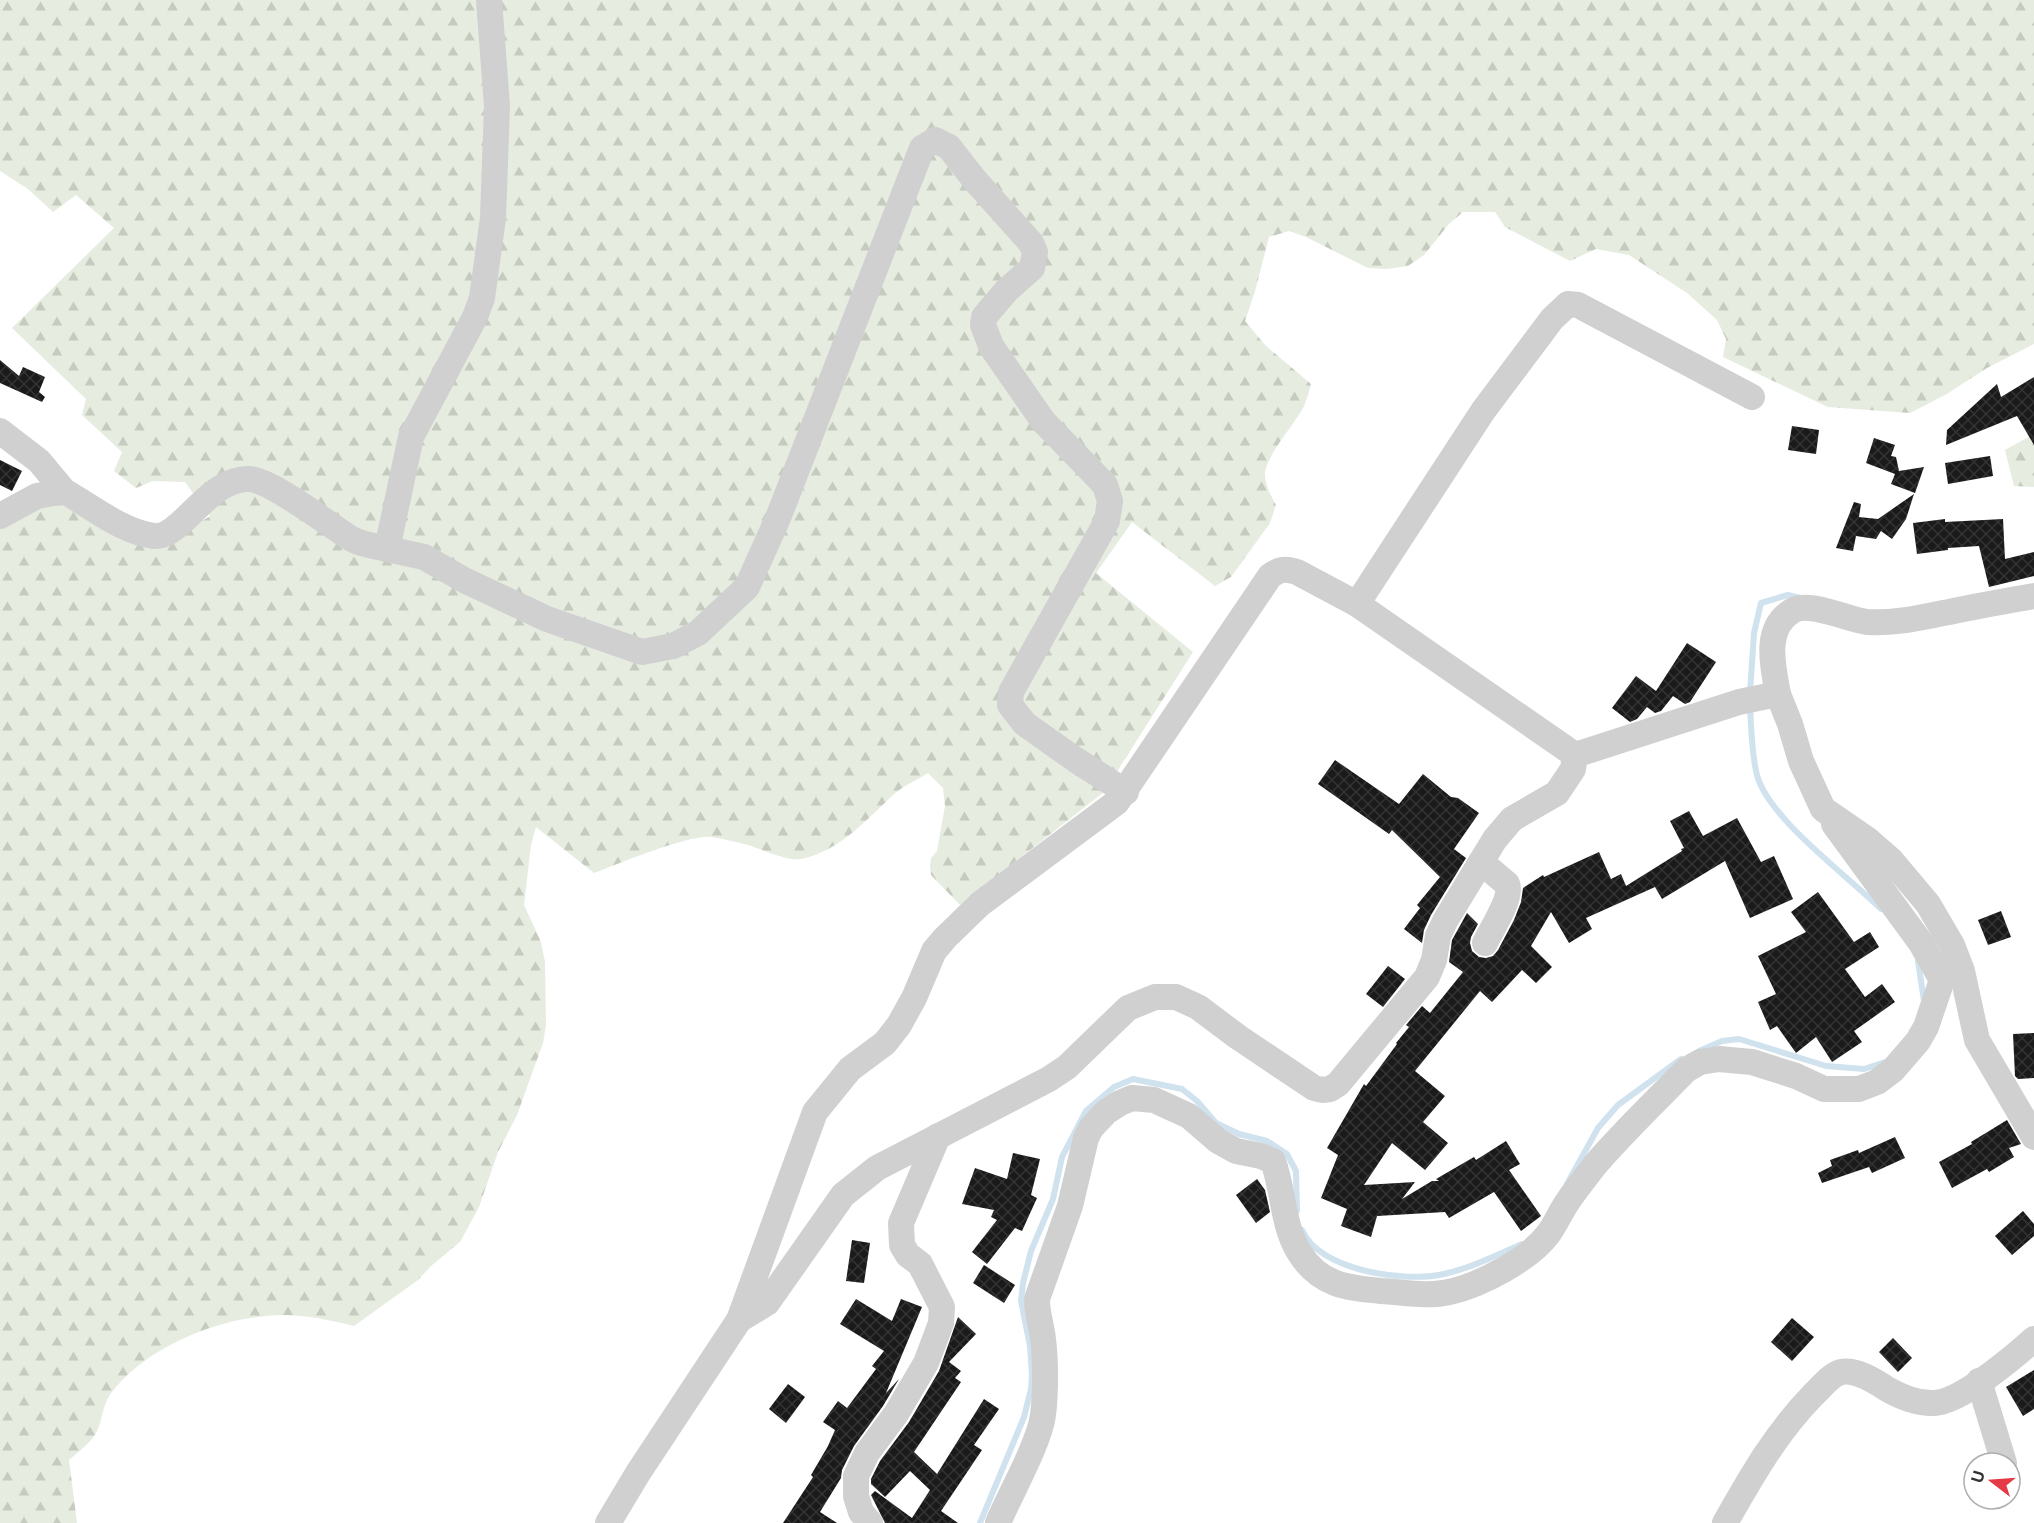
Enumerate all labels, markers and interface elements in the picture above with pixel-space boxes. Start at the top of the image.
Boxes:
north arrow [1962,1451,2022,1511]
text: U [1966,1468,1989,1485]

